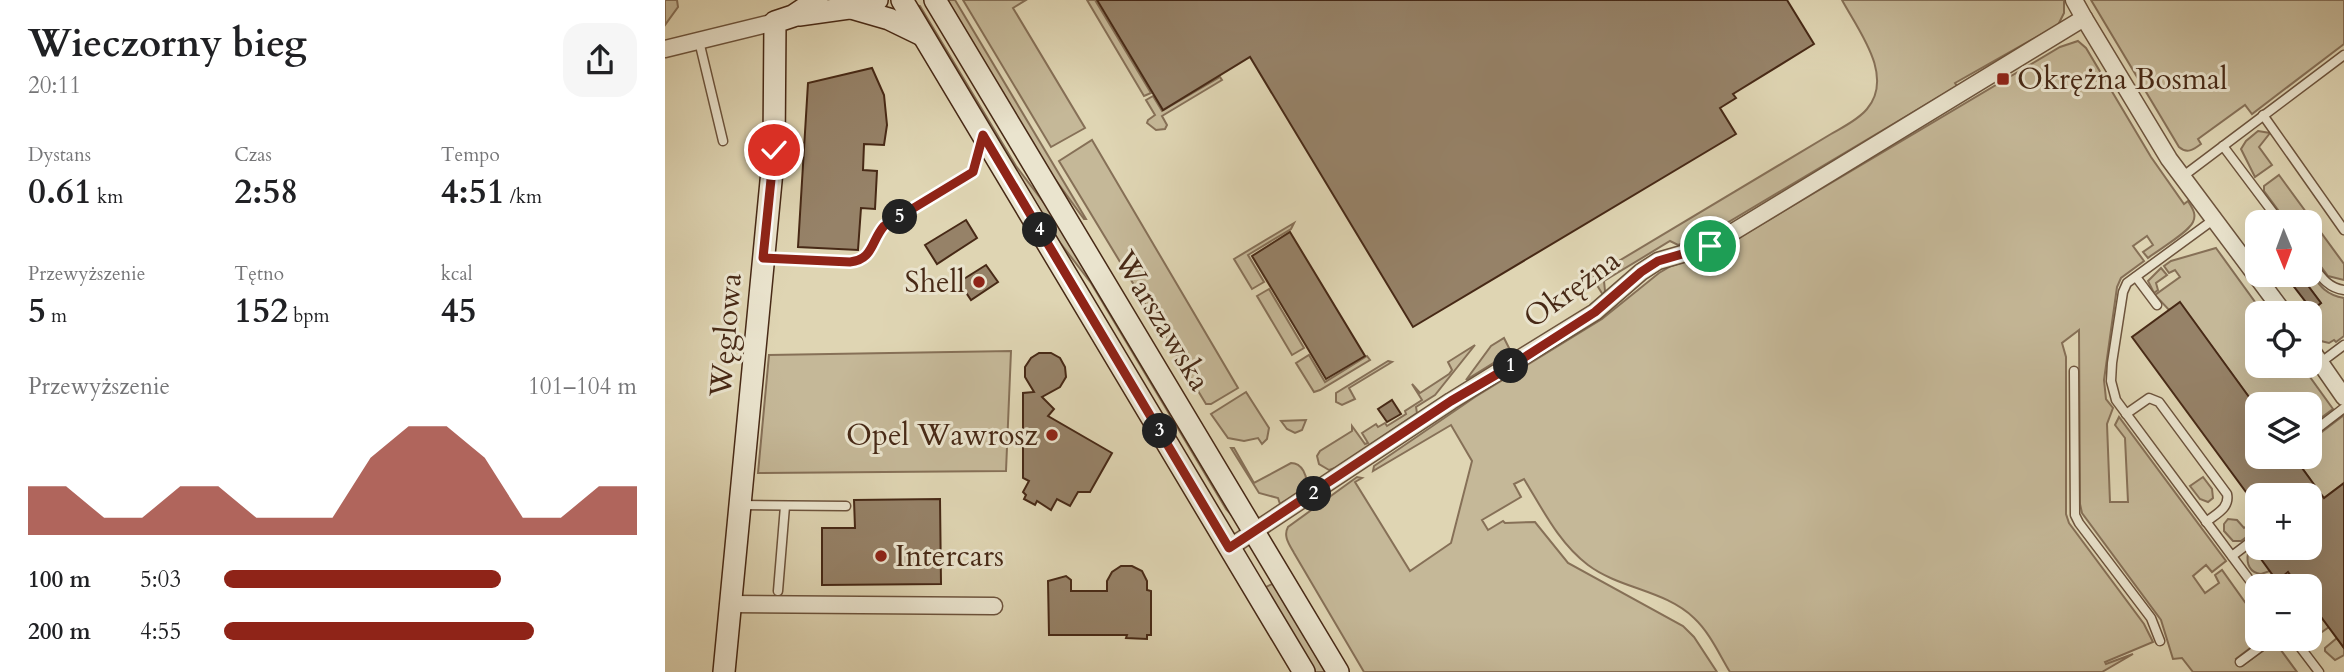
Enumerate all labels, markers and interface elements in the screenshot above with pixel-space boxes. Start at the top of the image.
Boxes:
text: Wieczorny bieg [28,18,307,70]
button: share [563,23,637,97]
place label: Okrężna Bosmal [2017,59,2228,100]
text: 20:11 [28,70,81,101]
marker: Okrężna Bosmal [1995,71,2011,87]
pin [744,120,804,180]
icon: check [755,131,793,169]
text: Dystans [28,142,91,168]
text: Czas [234,142,272,168]
text: Tempo [441,142,500,168]
text: 0.61 [28,168,92,216]
text: 2:58 [234,168,298,216]
text: 4:51 [441,168,505,216]
text: km [92,184,123,210]
text: /km [505,184,542,210]
pin: 5 [883,200,917,234]
text: 5 [895,203,904,229]
north arrow [2245,210,2322,287]
map controls [2245,210,2322,651]
pin: 4 [1023,212,1057,247]
text: 4 [1035,216,1044,242]
pin [1680,216,1740,276]
icon: arrive [1691,227,1729,265]
street label: Okrężna [1515,240,1629,338]
street label: Warszawska [1104,242,1220,399]
text: Przewyższenie [28,261,145,287]
text: Tętno [234,261,284,287]
text: kcal [441,261,473,287]
place label: Shell [905,262,965,303]
street label: Węglowa [700,271,752,400]
marker: Shell [971,274,987,290]
text: 5 [28,287,46,335]
text: 152 [234,287,288,335]
text: 45 [441,287,477,335]
button: locate [2245,301,2322,378]
text: m [46,303,67,329]
text: bpm [288,303,330,329]
pin: 1 [1493,348,1529,384]
text: 1 [1506,352,1515,378]
text: Przewyższenie [28,371,170,402]
text: 101–104 m [528,371,637,402]
button: layers [2245,392,2322,469]
pin: 3 [1142,414,1177,448]
place label: Opel Wawrosz [846,415,1039,456]
text: 3 [1155,417,1164,443]
marker: Opel Wawrosz [1044,427,1060,443]
pin: 2 [1297,476,1331,512]
text: 2 [1309,480,1318,506]
button: + [2245,483,2322,560]
place label: Intercars [895,536,1004,577]
marker: Intercars [873,548,889,564]
text: 100 m [28,564,91,595]
text: 5:03 [140,564,181,595]
button: − [2245,574,2322,651]
text: 200 m [28,616,91,647]
text: 4:55 [140,616,181,647]

